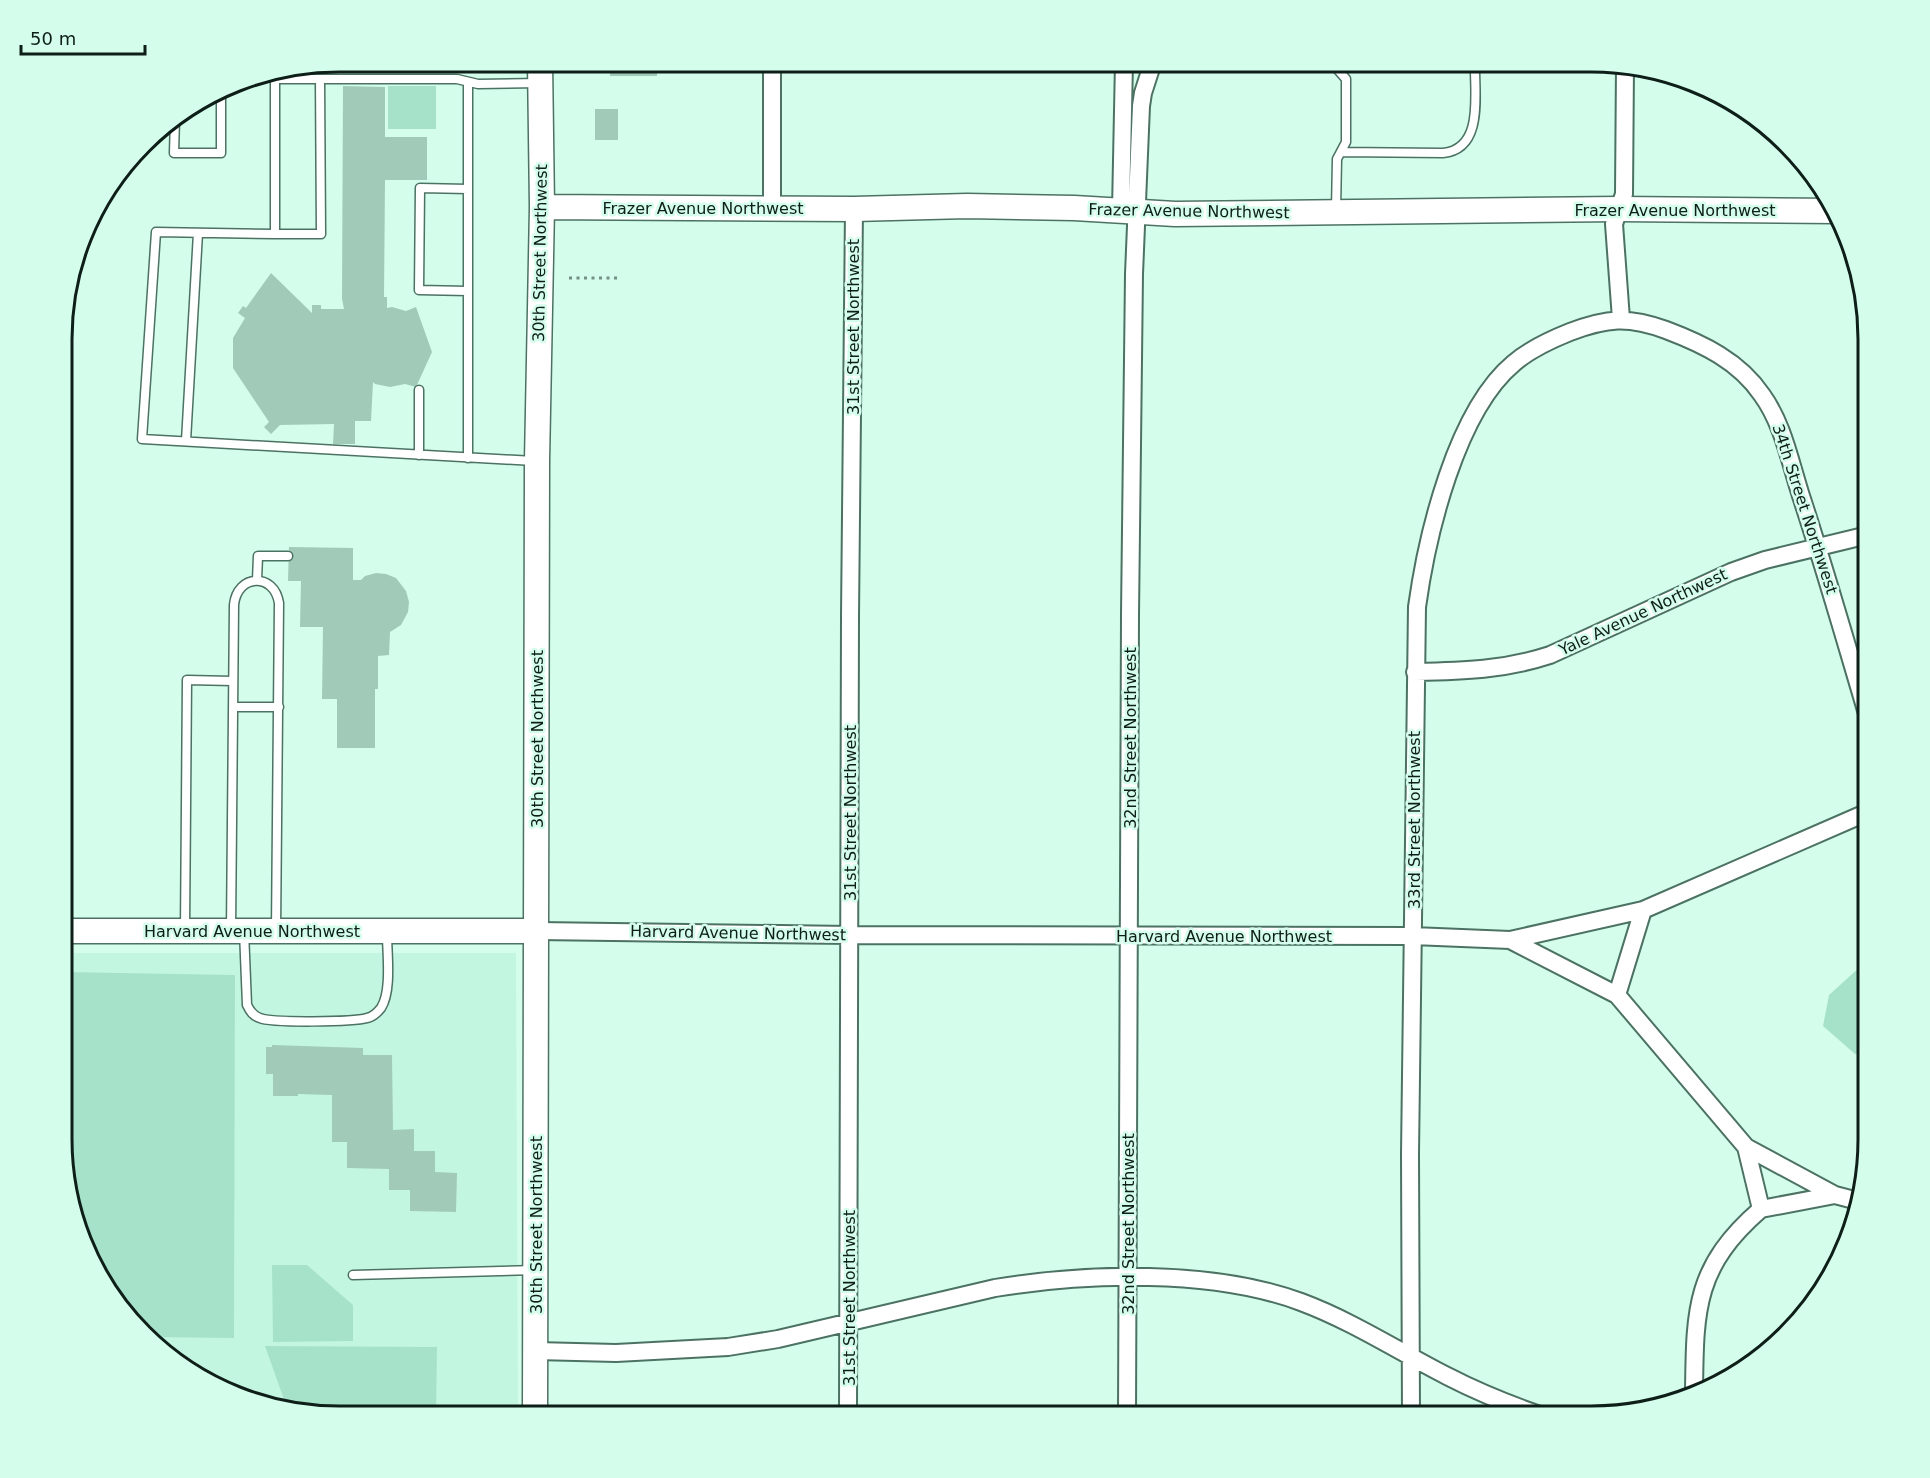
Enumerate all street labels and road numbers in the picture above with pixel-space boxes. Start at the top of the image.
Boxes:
street label: 30th Street Northwest [529,164,551,342]
street label: Frazer Avenue Northwest [602,199,804,218]
street label: Frazer Avenue Northwest [1088,200,1290,222]
street label: Frazer Avenue Northwest [1574,201,1776,220]
street label: 31st Street Northwest [844,239,863,415]
street label: 34th Street Northwest [1768,421,1842,597]
street label: Yale Avenue Northwest [1555,565,1730,660]
street label: 32nd Street Northwest [1121,647,1140,829]
street label: 30th Street Northwest [528,650,547,828]
street label: 31st Street Northwest [841,725,860,901]
street label: 33rd Street Northwest [1405,731,1424,909]
street label: Harvard Avenue Northwest [144,922,360,941]
street label: Harvard Avenue Northwest [630,922,846,944]
street label: Harvard Avenue Northwest [1116,927,1332,946]
street label: 32nd Street Northwest [1119,1133,1138,1315]
street label: 30th Street Northwest [527,1136,546,1314]
street label: 31st Street Northwest [840,1210,859,1386]

